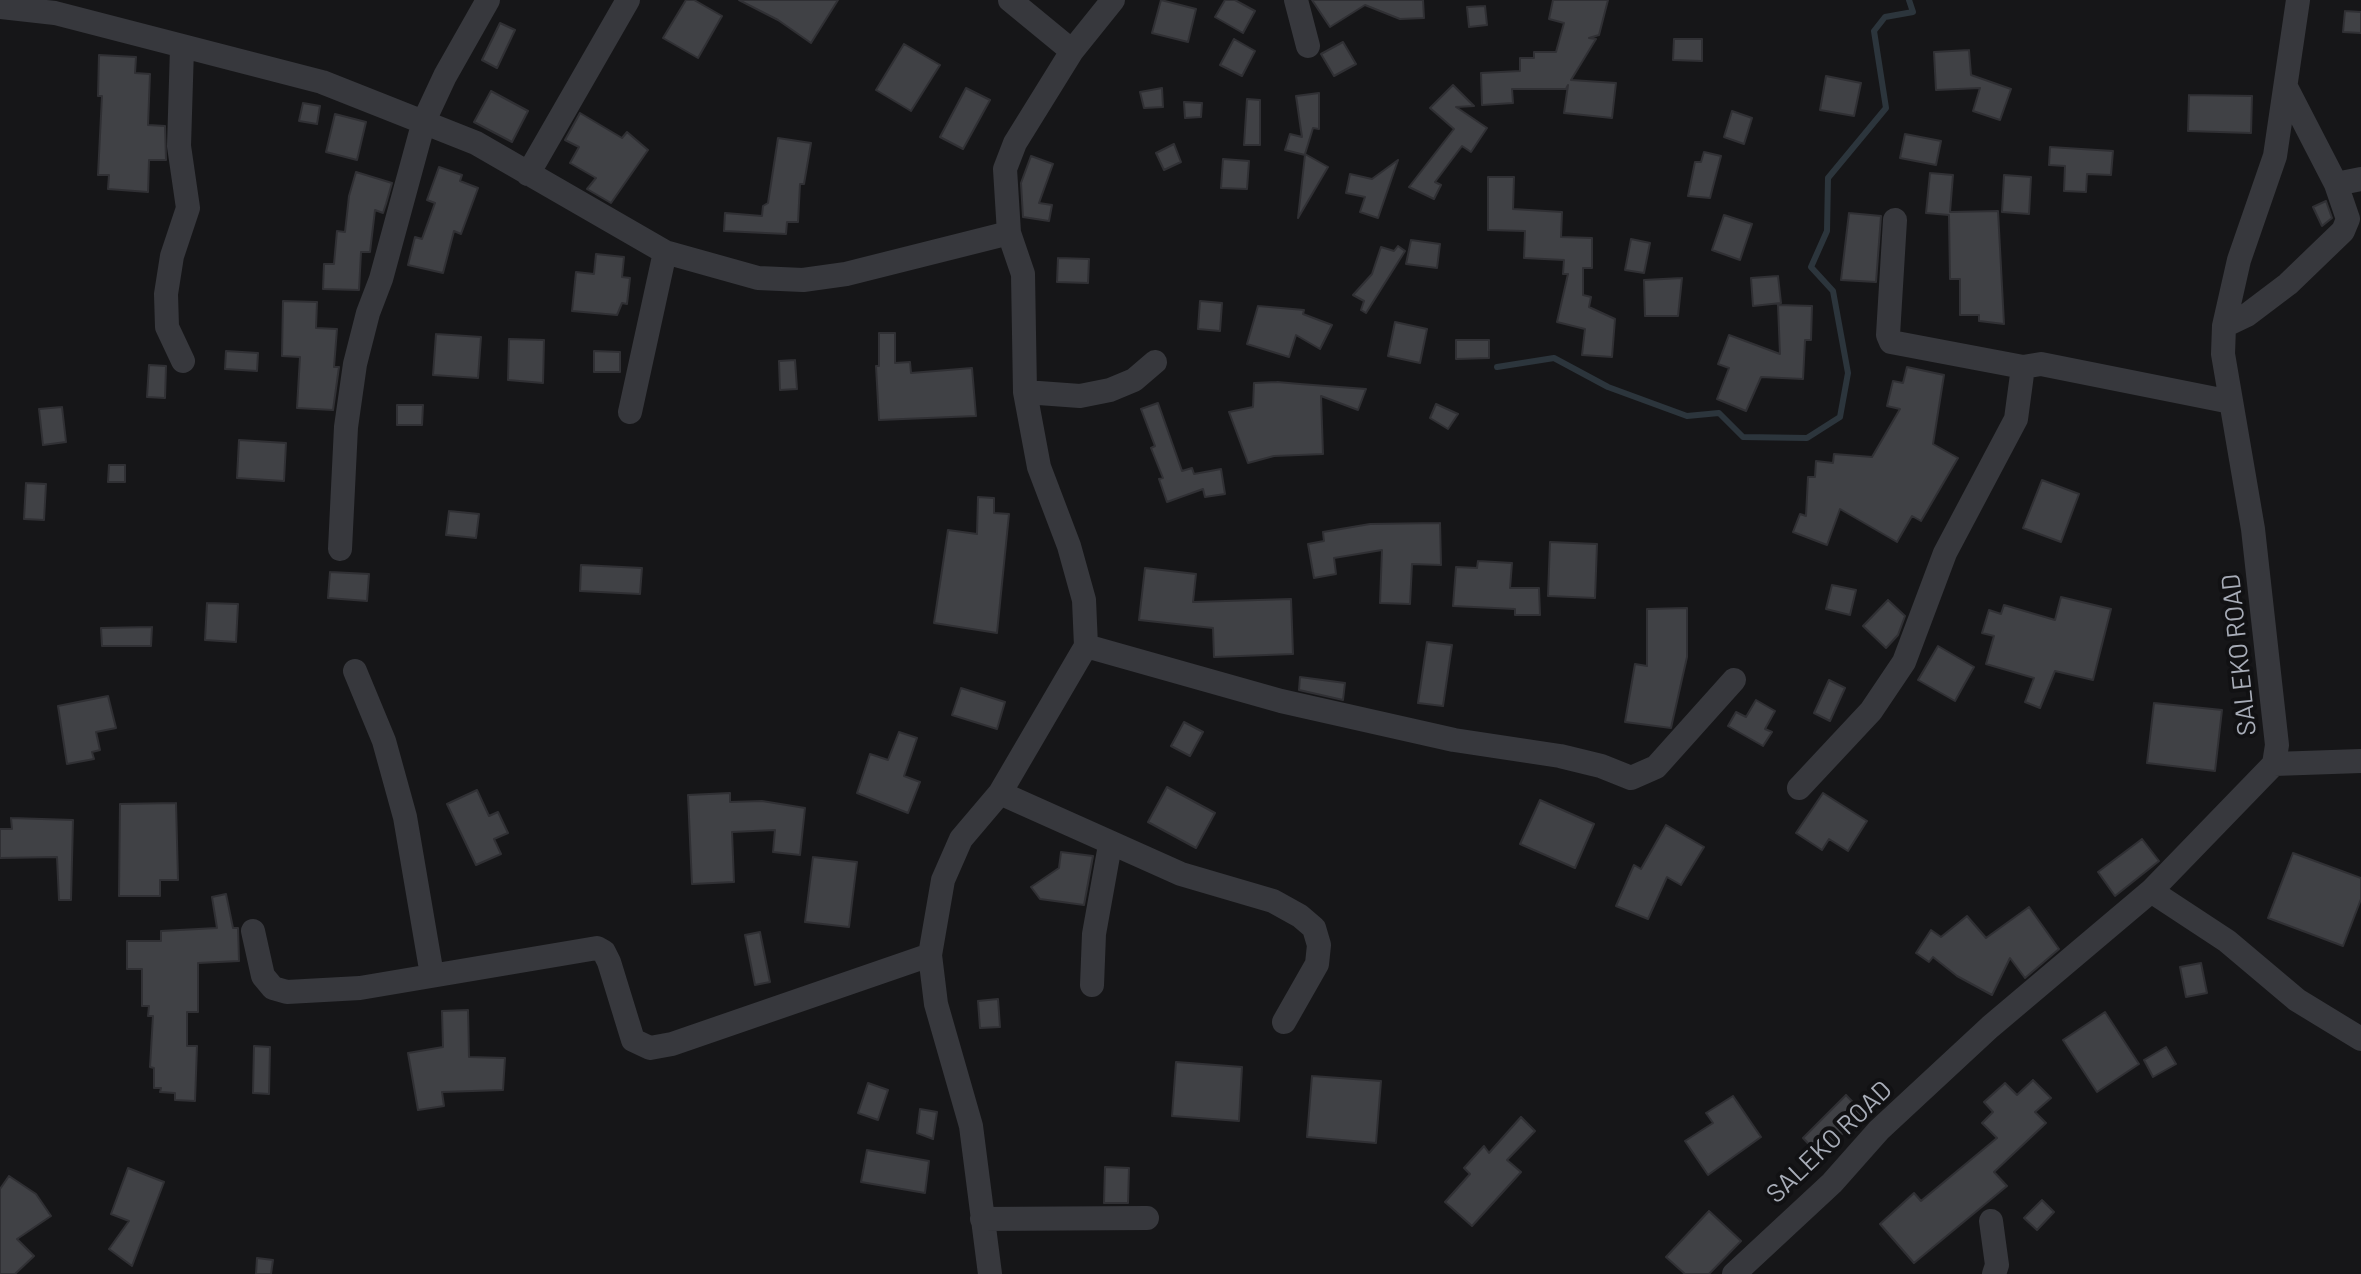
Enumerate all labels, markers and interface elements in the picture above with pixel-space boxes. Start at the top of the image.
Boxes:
street label: SALEKO ROAD [2215,573,2263,737]
street label: SALEKO ROAD [1760,1074,1898,1210]

